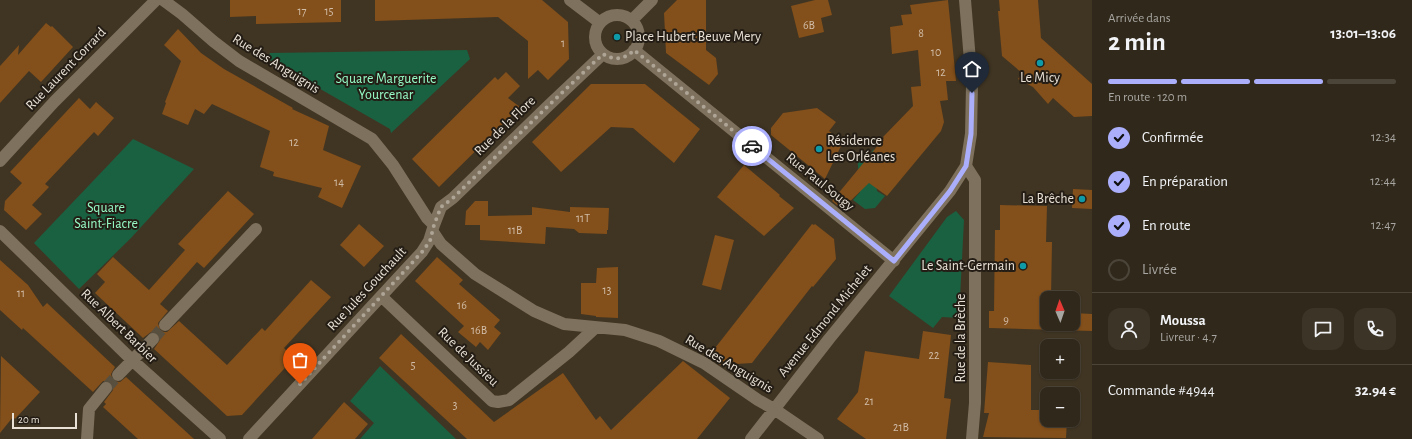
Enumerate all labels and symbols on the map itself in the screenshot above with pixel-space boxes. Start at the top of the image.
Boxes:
house number: 17 [297,5,307,17]
house number: 15 [324,5,334,17]
house number: 6B [803,19,815,31]
street label: Rue Laurent Corrard [23,25,109,113]
house number: 8 [918,27,924,39]
place label: Place Hubert Beuve Mery [625,30,761,44]
street label: Rue des Anguignis [230,32,322,96]
marker: Place Hubert Beuve Mery [612,32,622,42]
house number: 1 [561,37,565,49]
house number: 10 [931,46,941,58]
pin [955,52,989,93]
marker: Le Micy [1035,58,1045,68]
house number: 12 [936,66,946,78]
place label: Le Micy [1020,71,1060,85]
park label: Square Marguerite Yourcenar [336,72,437,102]
street label: Rue de la Flore [472,94,538,158]
courier [732,126,772,166]
place label: Résidence Les Orléanes [827,134,895,164]
house number: 12 [289,136,299,148]
marker: Résidence Les Orléanes [814,144,824,154]
street label: Rue Paul Sougy [783,151,857,214]
house number: 14 [334,176,344,188]
place label: La Brêche [1022,192,1074,206]
marker: La Brêche [1077,194,1087,204]
park label: Square Saint-Fiacre [74,201,138,231]
house number: 11T [576,212,590,224]
house number: 11B [508,224,522,236]
street label: Rue Jules Gouchault [325,244,409,333]
place label: Le Saint-Germain [921,259,1015,273]
marker: Le Saint-Germain [1018,261,1028,271]
street label: Avenue Edmond Michelet [776,262,875,380]
house number: 13 [602,284,612,296]
street label: Rue Albert Barbier [78,286,160,366]
house number: 11 [17,287,25,299]
north arrow [1040,291,1080,331]
street label: Rue de la Brèche [954,293,968,383]
house number: 16 [457,299,467,311]
house number: 9 [1003,314,1009,326]
house number: 16B [471,324,487,336]
street label: Rue de Jussieu [435,325,501,389]
street label: Rue des Anguignis [683,332,775,396]
pin [283,343,317,384]
house number: 22 [929,349,940,361]
house number: 5 [410,359,416,371]
house number: 21 [864,395,874,407]
house number: 3 [453,399,458,411]
scale bar [12,411,77,430]
house number: 21B [893,421,909,433]

